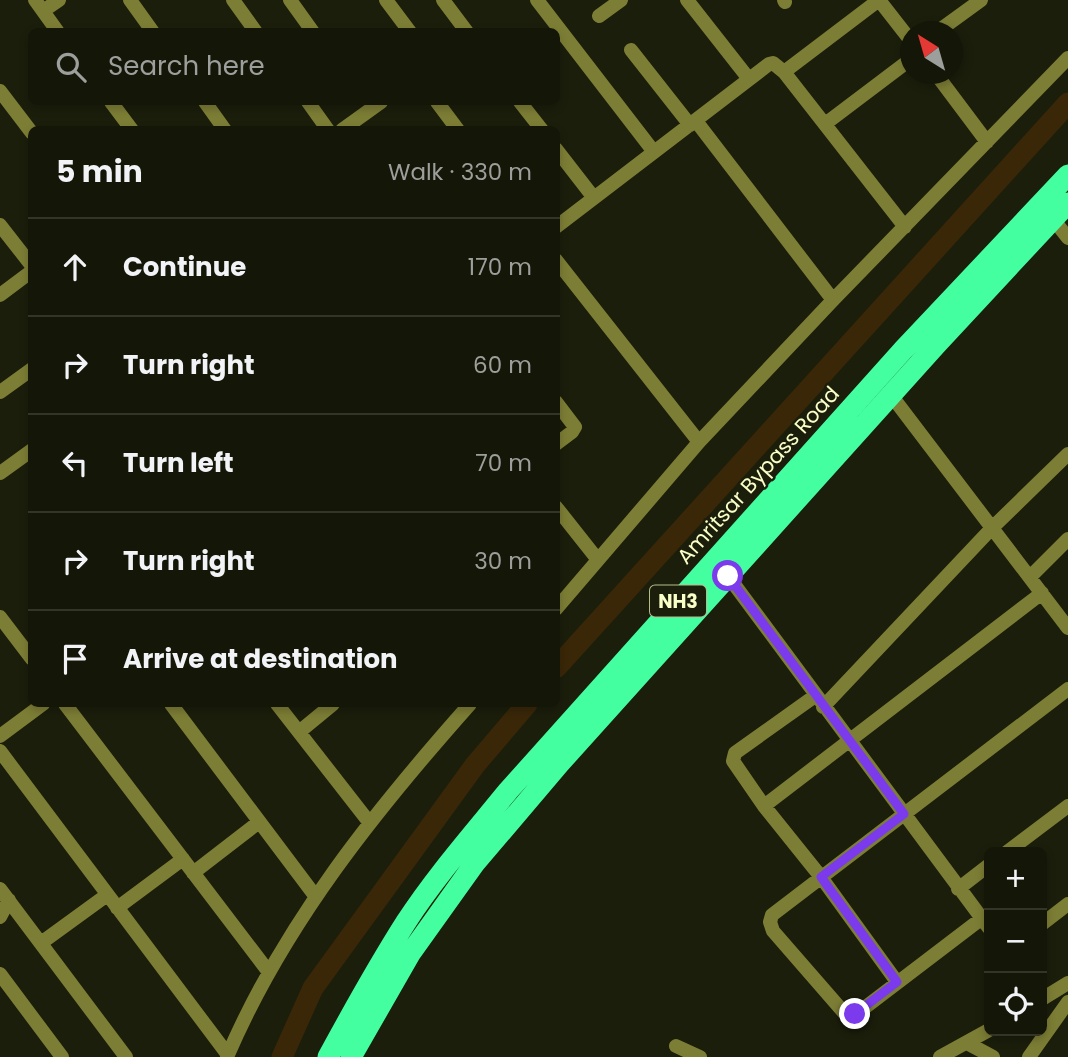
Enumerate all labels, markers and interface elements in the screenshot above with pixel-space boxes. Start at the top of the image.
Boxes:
north arrow [900,21,963,84]
search box [28,28,560,105]
icon: search [52,48,90,86]
text: Search here [108,48,265,84]
text: 5 min [56,150,143,193]
text: Walk · 330 m [388,156,532,188]
icon: ahead [56,248,94,286]
text: Continue [123,249,246,285]
text: 170 m [468,251,532,283]
icon: right [56,346,94,384]
text: Turn right [123,347,255,383]
text: 60 m [473,349,532,381]
street label: Amritsar Bypass Road [670,380,846,570]
icon: left [56,444,94,482]
text: Turn left [123,445,234,481]
text: 70 m [475,447,532,479]
icon: right [56,542,94,580]
text: Turn right [123,543,255,579]
text: 30 m [474,545,532,577]
route start [712,560,743,591]
road number: NH3 [650,586,706,616]
icon: arrive [56,640,94,678]
text: Arrive at destination [123,641,398,677]
map controls [984,847,1047,1036]
button: + [984,847,1047,910]
button: − [984,910,1047,973]
button: locate [984,973,1047,1036]
route end [839,998,870,1029]

